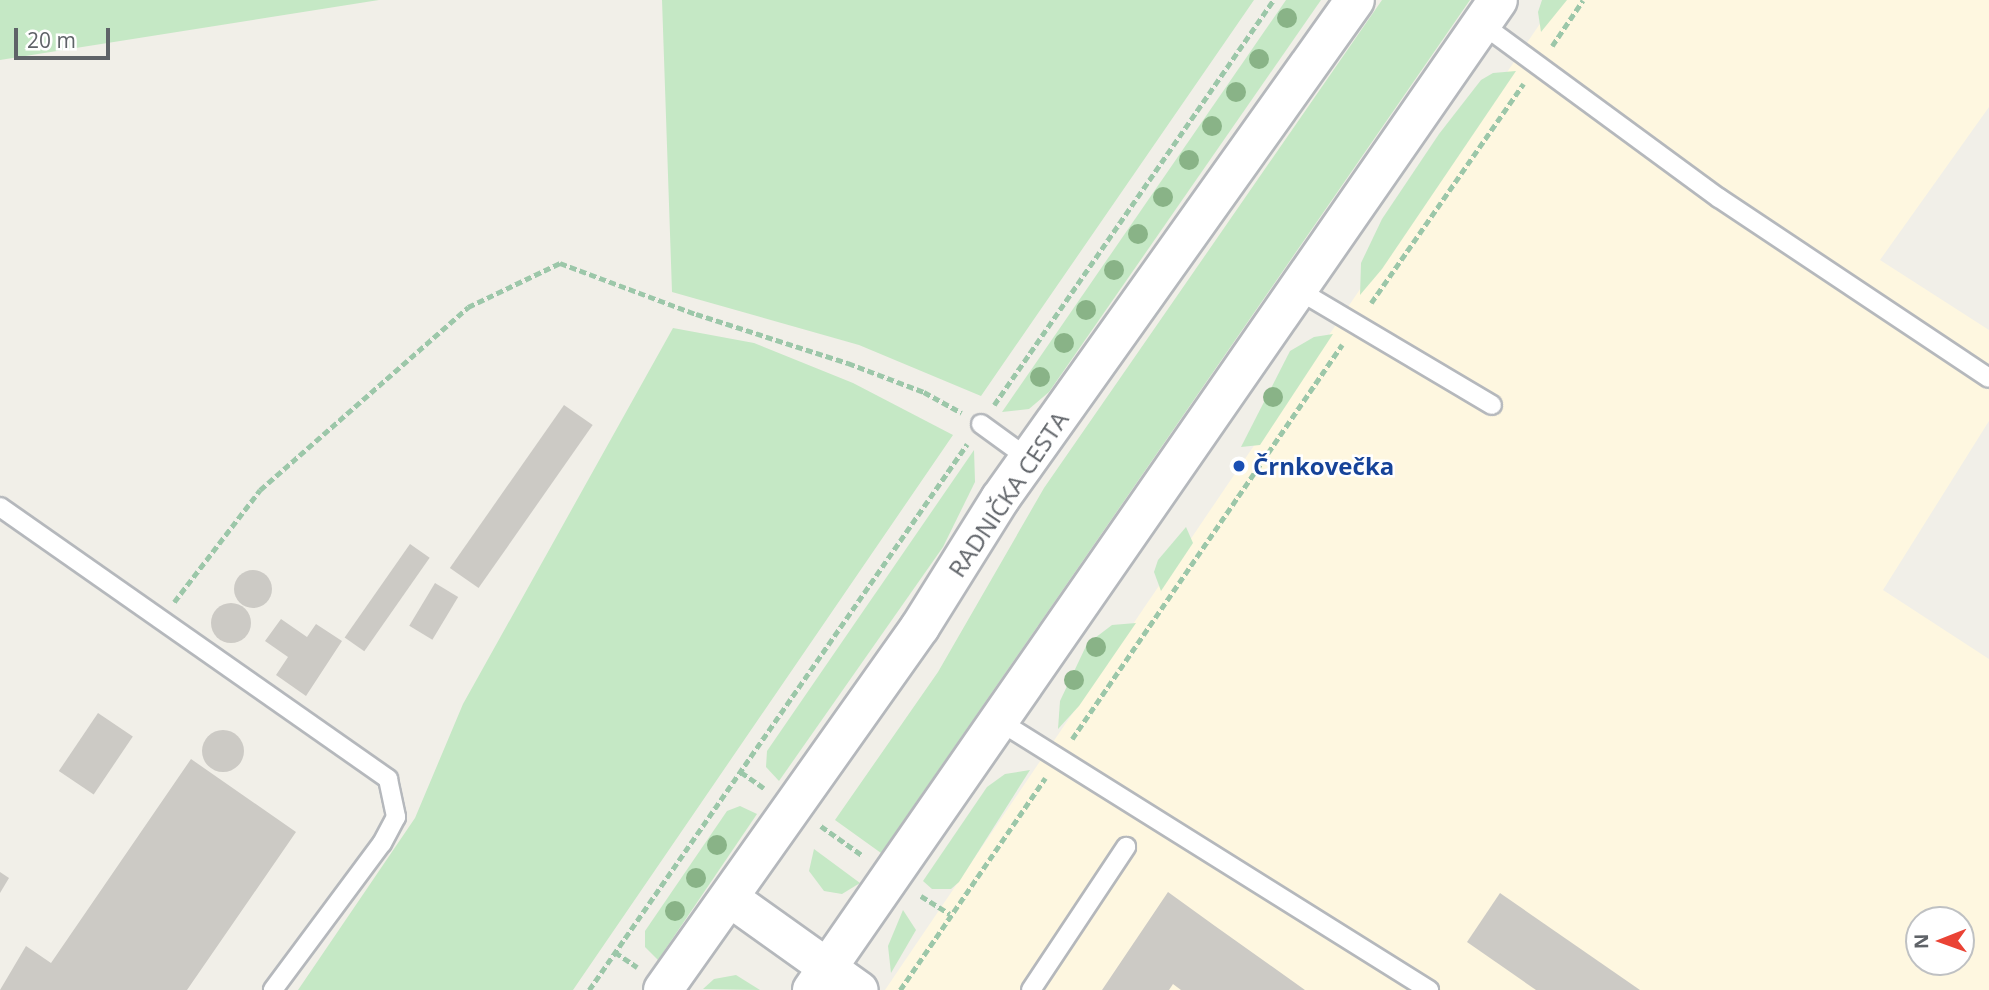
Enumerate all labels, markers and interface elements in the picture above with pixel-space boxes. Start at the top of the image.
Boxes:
scale bar [18,14,114,58]
text: 20 m [27,26,76,54]
street label: RADNIČKA CESTA [942,406,1074,582]
place label: Črnkovečka [1253,452,1394,480]
marker: Črnkovečka [1231,458,1247,474]
north arrow [1905,906,1975,976]
text: N [1908,933,1934,949]

